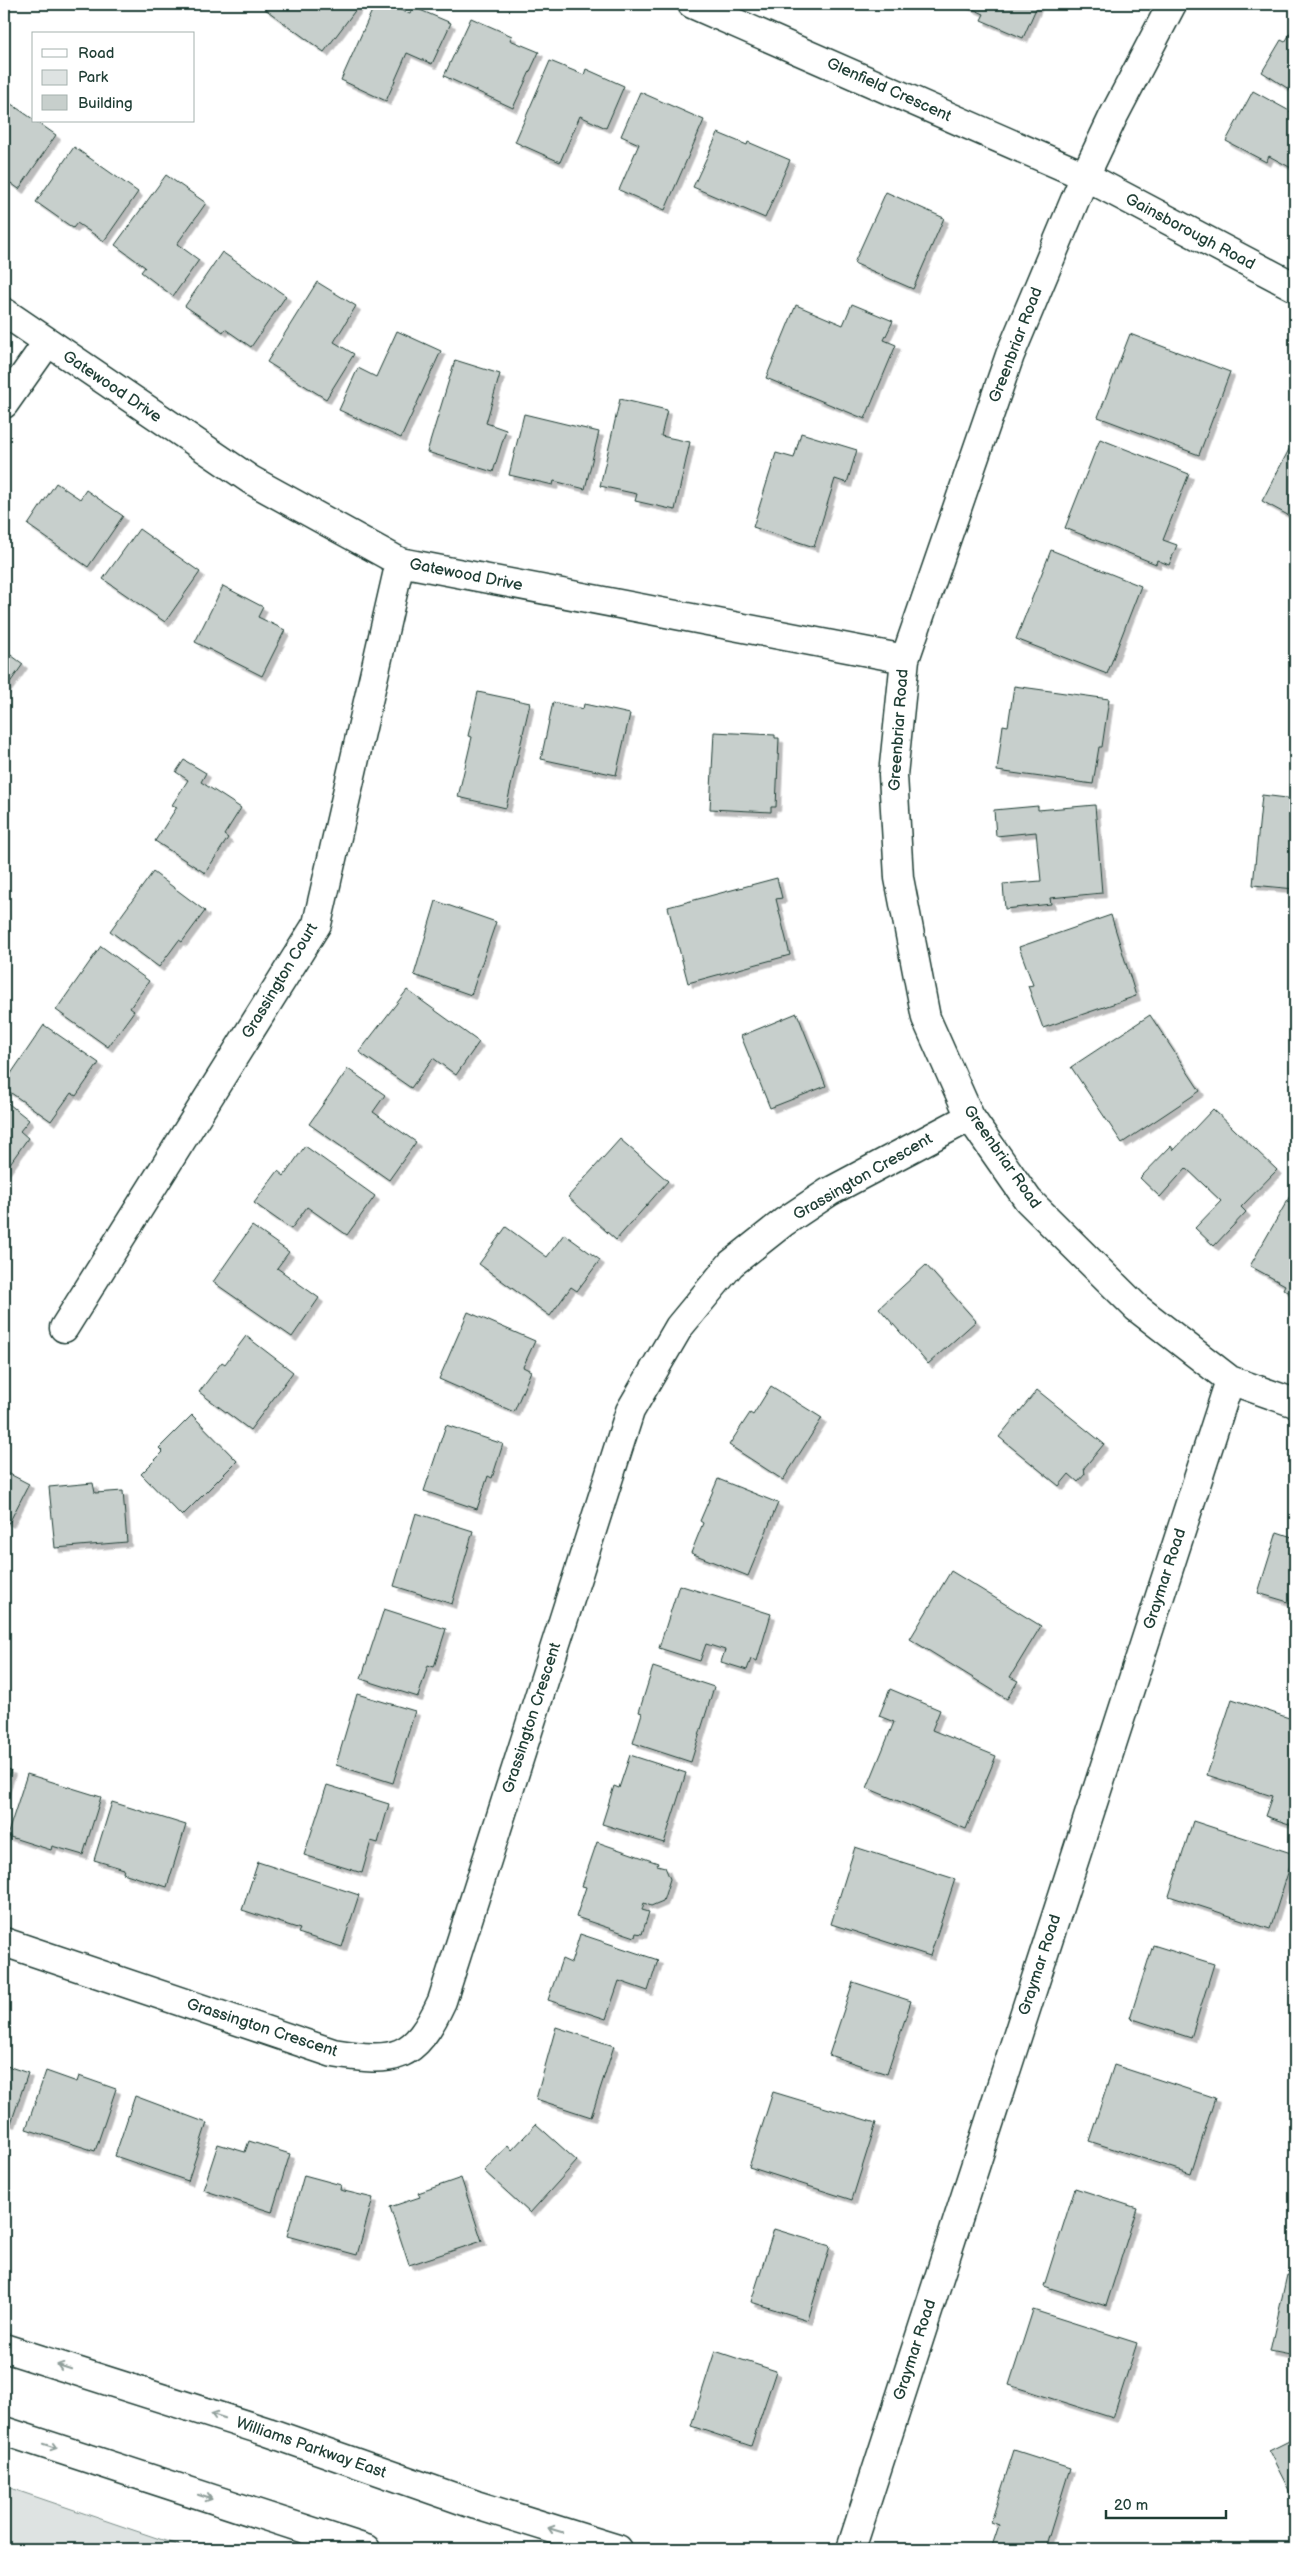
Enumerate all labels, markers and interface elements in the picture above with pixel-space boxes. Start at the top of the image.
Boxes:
legend [32,32,195,122]
text: Road [78,44,114,63]
street label: Glenfield Crescent [824,54,954,126]
text: Park [78,68,109,87]
text: Building [78,94,133,113]
street label: Gainsborough Road [1122,190,1258,274]
street label: Greenbriar Road [985,285,1047,405]
street label: Gatewood Drive [59,347,165,427]
street label: Gatewood Drive [408,555,525,595]
street label: Greenbriar Road [885,669,913,791]
street label: Grassington Court [238,920,322,1042]
street label: Greenbriar Road [959,1102,1045,1212]
street label: Grassington Crescent [790,1129,936,1225]
street label: Graymar Road [1140,1526,1190,1632]
street label: Grassington Crescent [499,1640,565,1796]
street label: Graymar Road [1015,1912,1065,2018]
street label: Grassington Crescent [184,1995,340,2061]
street label: Graymar Road [890,2297,940,2403]
one-way arrow [56,2361,72,2371]
one-way arrow [211,2411,227,2421]
street label: Williams Parkway East [233,2413,389,2483]
one-way arrow [42,2442,58,2452]
scale bar [1106,2488,1226,2520]
one-way arrow [196,2492,212,2502]
text: 20 m [1114,2496,1148,2515]
one-way arrow [547,2524,563,2534]

